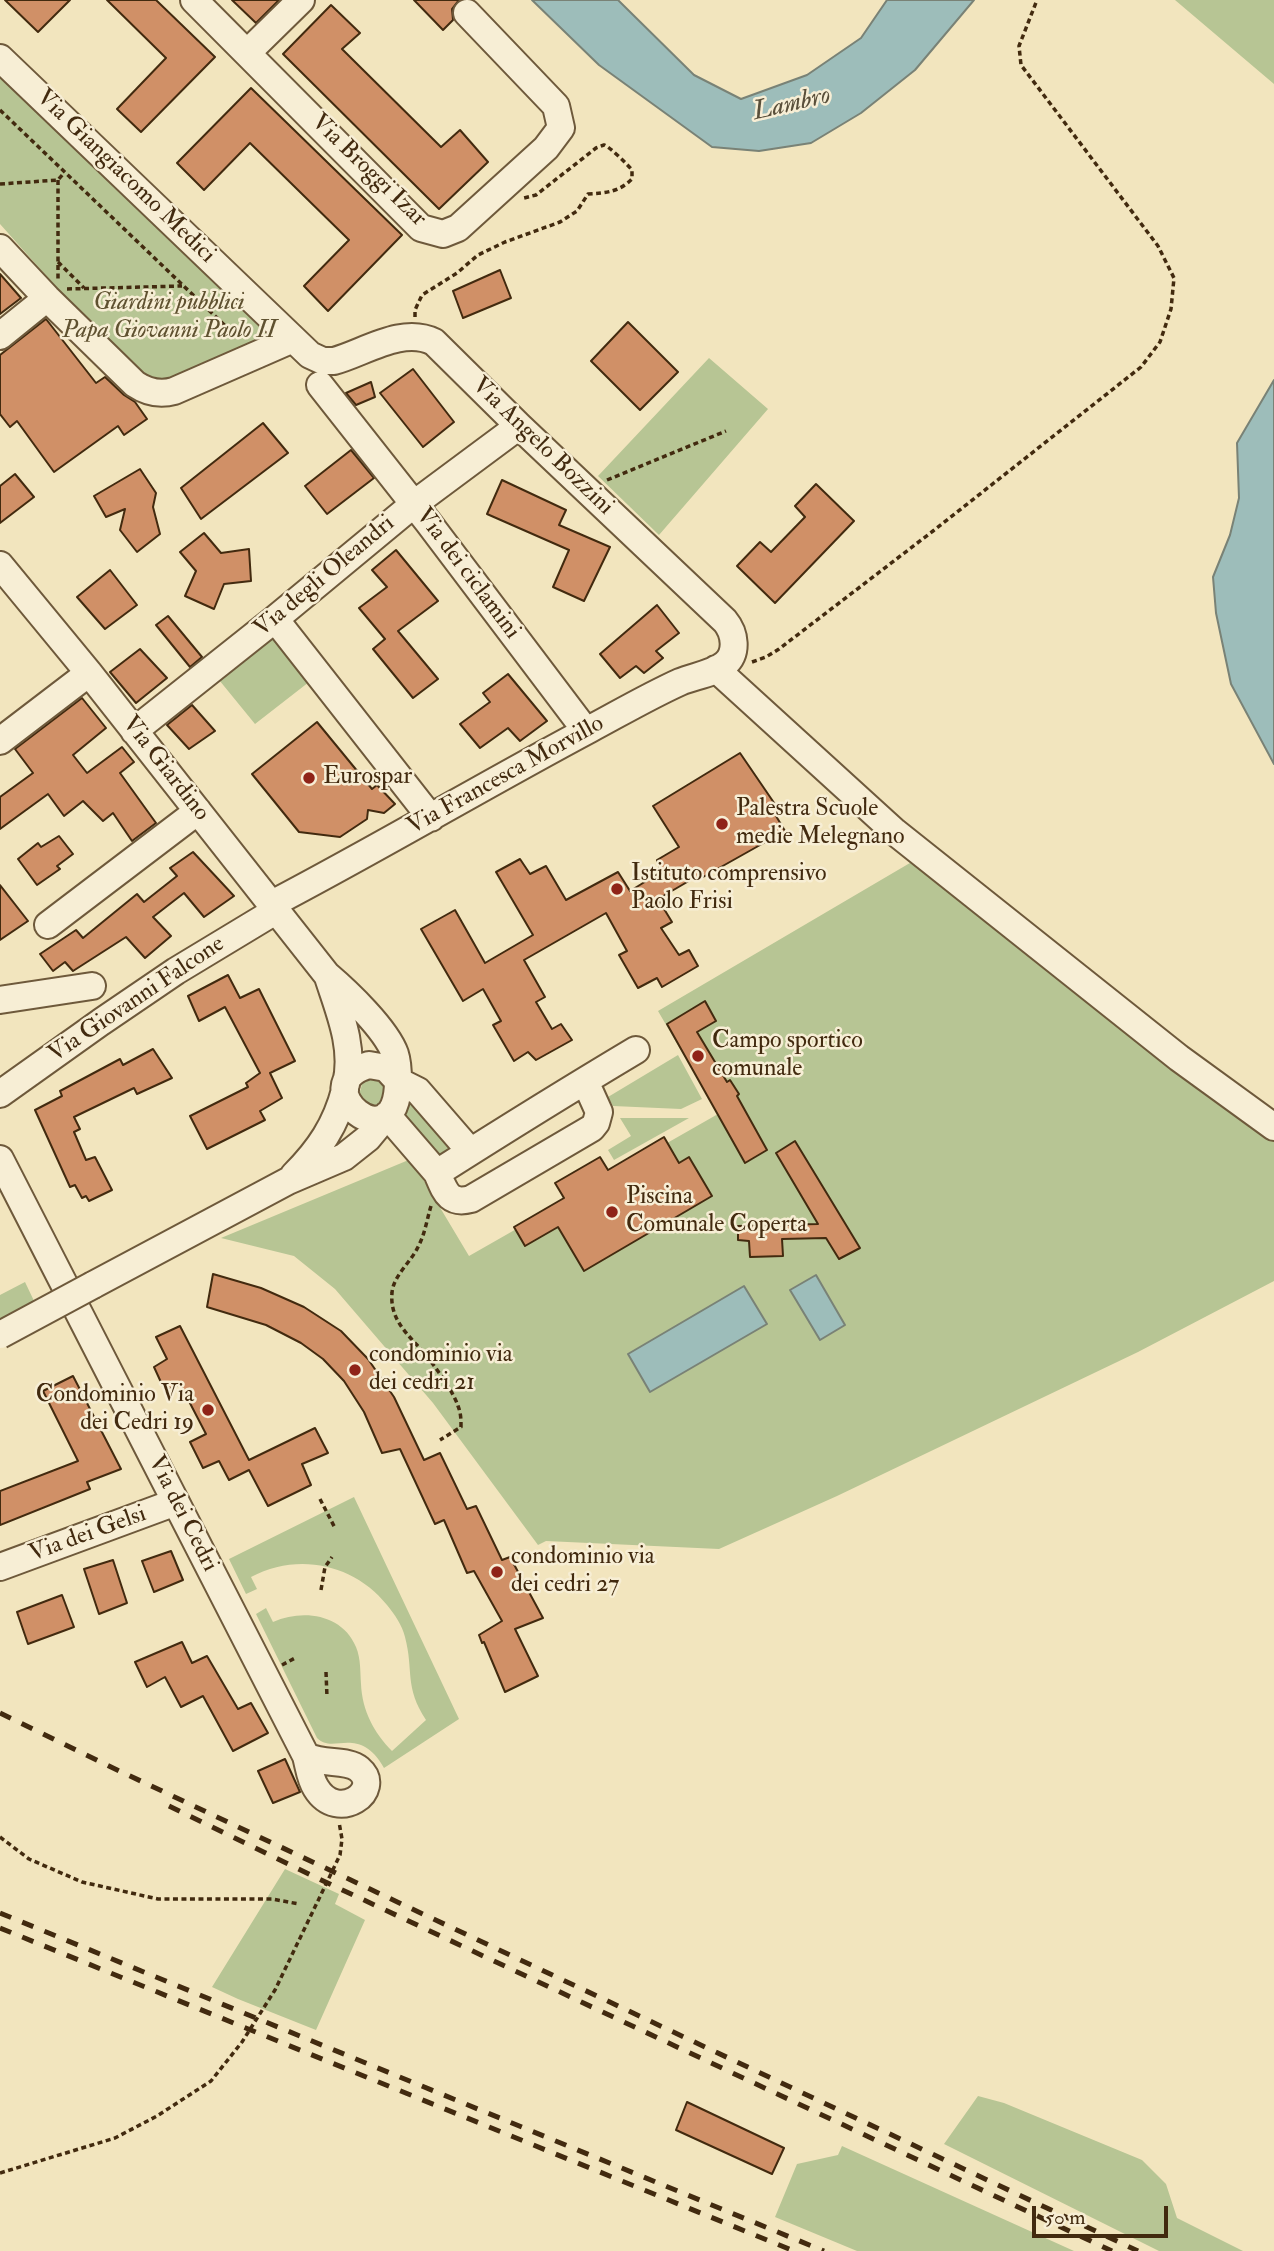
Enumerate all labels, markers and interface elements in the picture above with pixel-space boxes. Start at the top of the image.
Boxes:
water label: Lambro [750,81,834,129]
street label: Via Giangiacomo Medici [29,84,221,270]
street label: Via Broggi Izar [304,109,432,233]
park label: Giardini pubblici Papa Giovanni Paolo II [62,290,276,346]
street label: Via Angelo Bozzini [465,372,619,522]
street label: Via dei ciclamini [408,503,526,645]
street label: Via degli Oleandri [249,510,401,644]
street label: Via Francesca Morvillo [403,710,609,842]
street label: Via Giardino [115,711,215,827]
place label: Eurospar [323,764,412,792]
marker: Eurospar [301,770,317,786]
place label: Palestra Scuole medie Melegnano [736,796,905,852]
marker: Palestra Scuole medie Melegnano [714,816,730,832]
place label: Istituto comprensivo Paolo Frisi [631,861,827,917]
marker: Istituto comprensivo Paolo Frisi [609,881,625,897]
street label: Via Giovanni Falcone [43,930,231,1070]
place label: Campo sportico comunale [712,1028,863,1084]
marker: Campo sportico comunale [690,1048,706,1064]
place label: Piscina Comunale Coperta [626,1184,807,1240]
marker: Piscina Comunale Coperta [604,1204,620,1220]
place label: condominio via dei cedri 21 [369,1342,513,1398]
marker: condominio via dei cedri 21 [347,1362,363,1378]
place label: Condominio Via dei Cedri 19 [36,1382,194,1438]
marker: Condominio Via dei Cedri 19 [200,1402,216,1418]
street label: Via dei Cedri [141,1451,223,1577]
street label: Via dei Gelsi [26,1501,150,1569]
place label: condominio via dei cedri 27 [511,1544,655,1600]
marker: condominio via dei cedri 27 [489,1564,505,1580]
scale bar [1036,2192,1172,2236]
text: 50 m [1045,2204,1086,2231]

